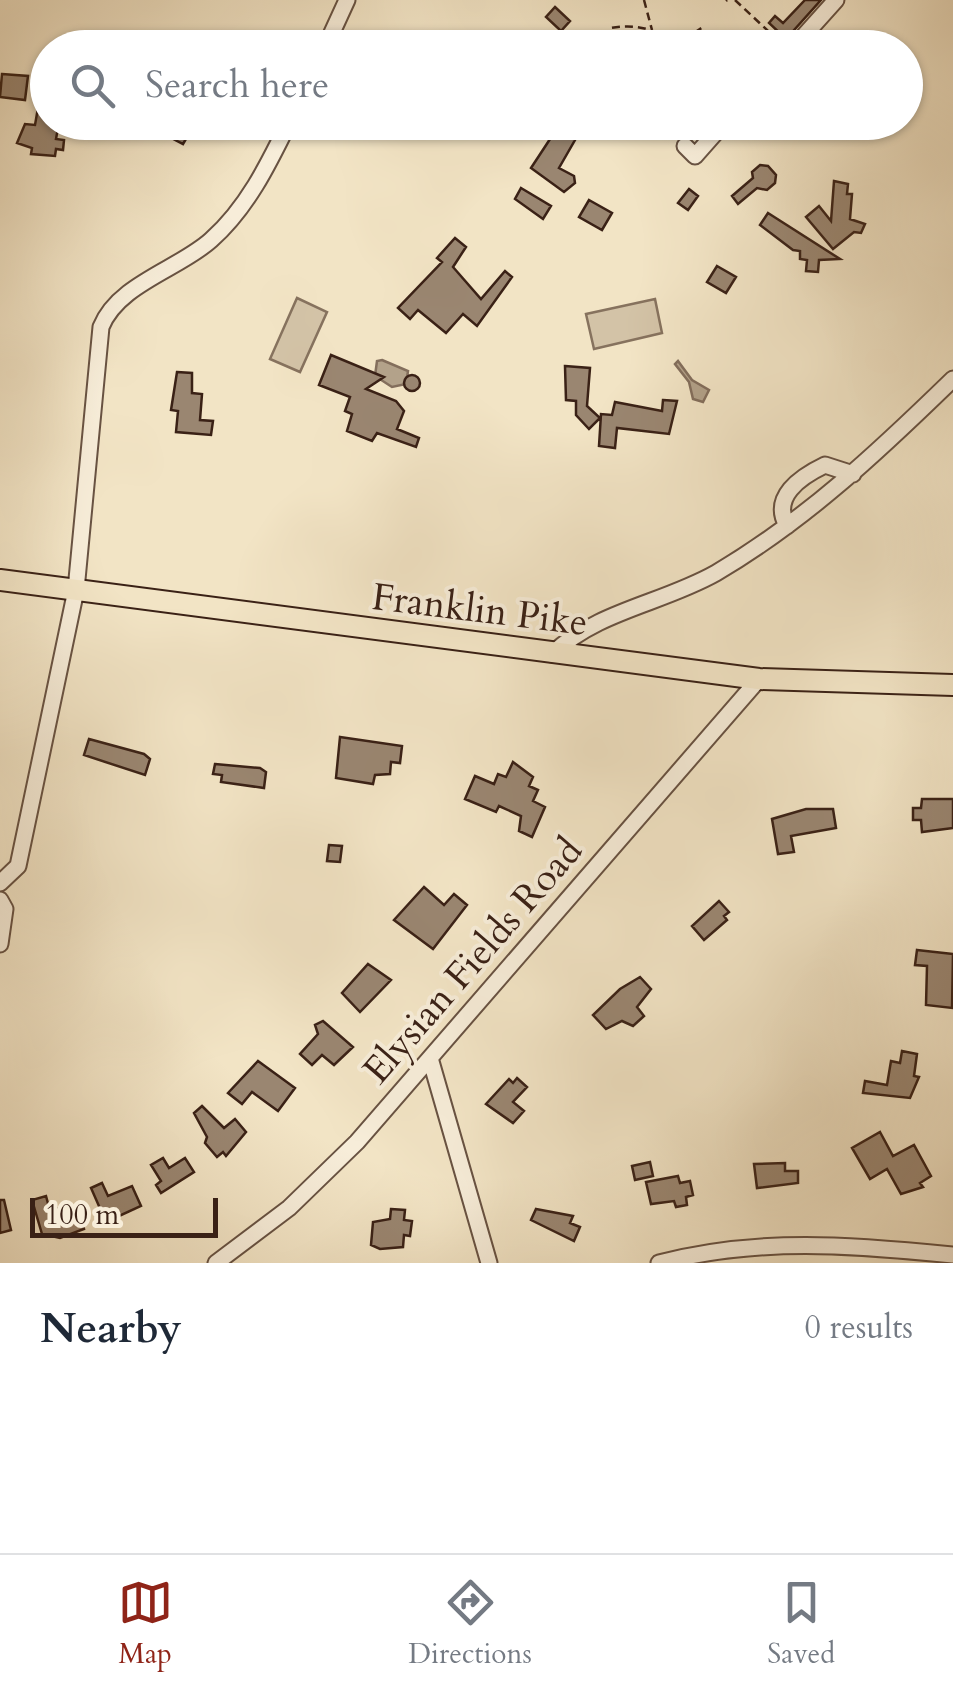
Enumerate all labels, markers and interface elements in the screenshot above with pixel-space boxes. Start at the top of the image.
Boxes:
search box [30,30,923,140]
icon: search [65,58,120,113]
text: Search here [145,59,329,111]
street label: Franklin Pike [369,571,591,649]
street label: Elysian Fields Road [351,826,594,1095]
scale bar [30,1193,218,1238]
text: 100 m [45,1196,119,1234]
text: Nearby [40,1300,182,1357]
text: 0 results [805,1306,913,1350]
tab: Map [118,1575,173,1673]
tab: Directions [408,1575,532,1673]
tab: Saved [767,1575,835,1673]

